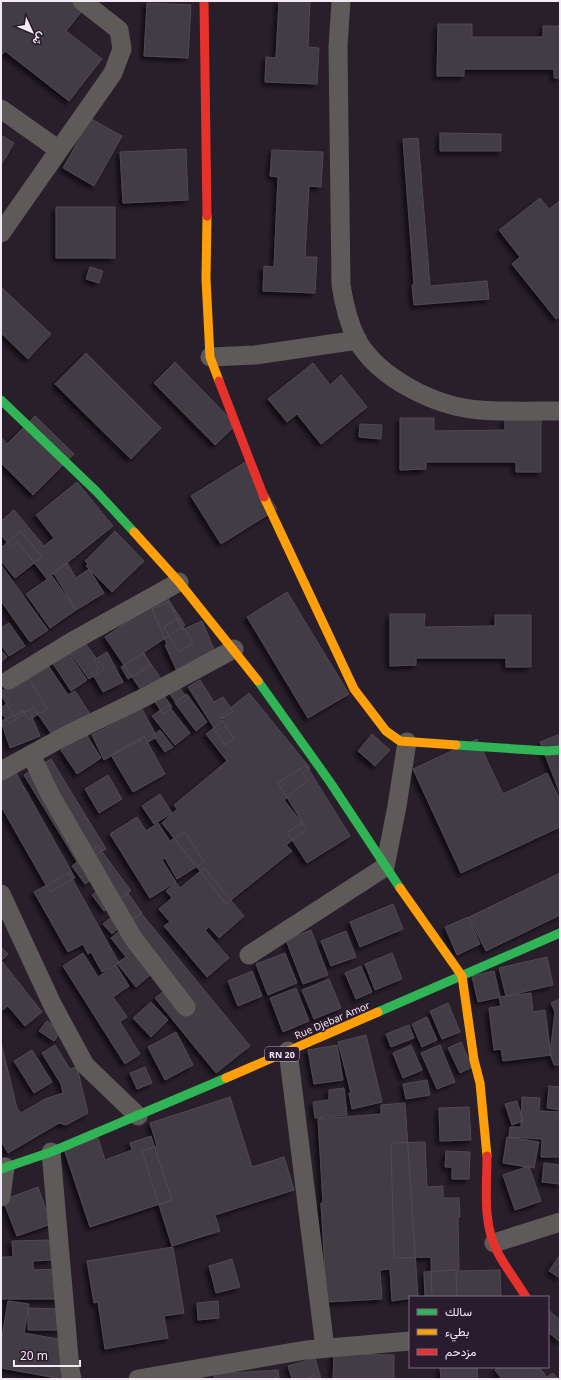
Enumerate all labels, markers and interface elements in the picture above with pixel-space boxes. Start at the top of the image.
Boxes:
north arrow [12,12,52,52]
text: ش [30,29,50,49]
street label: Rue Djebar Amor [292,998,372,1042]
road number: RN 20 [265,1047,299,1061]
legend [409,1296,549,1368]
text: سالك [445,1303,472,1320]
text: بطيء [445,1323,469,1342]
scale bar [14,1342,80,1368]
text: مزدحم [445,1343,476,1360]
text: 20 m [20,1347,48,1364]

